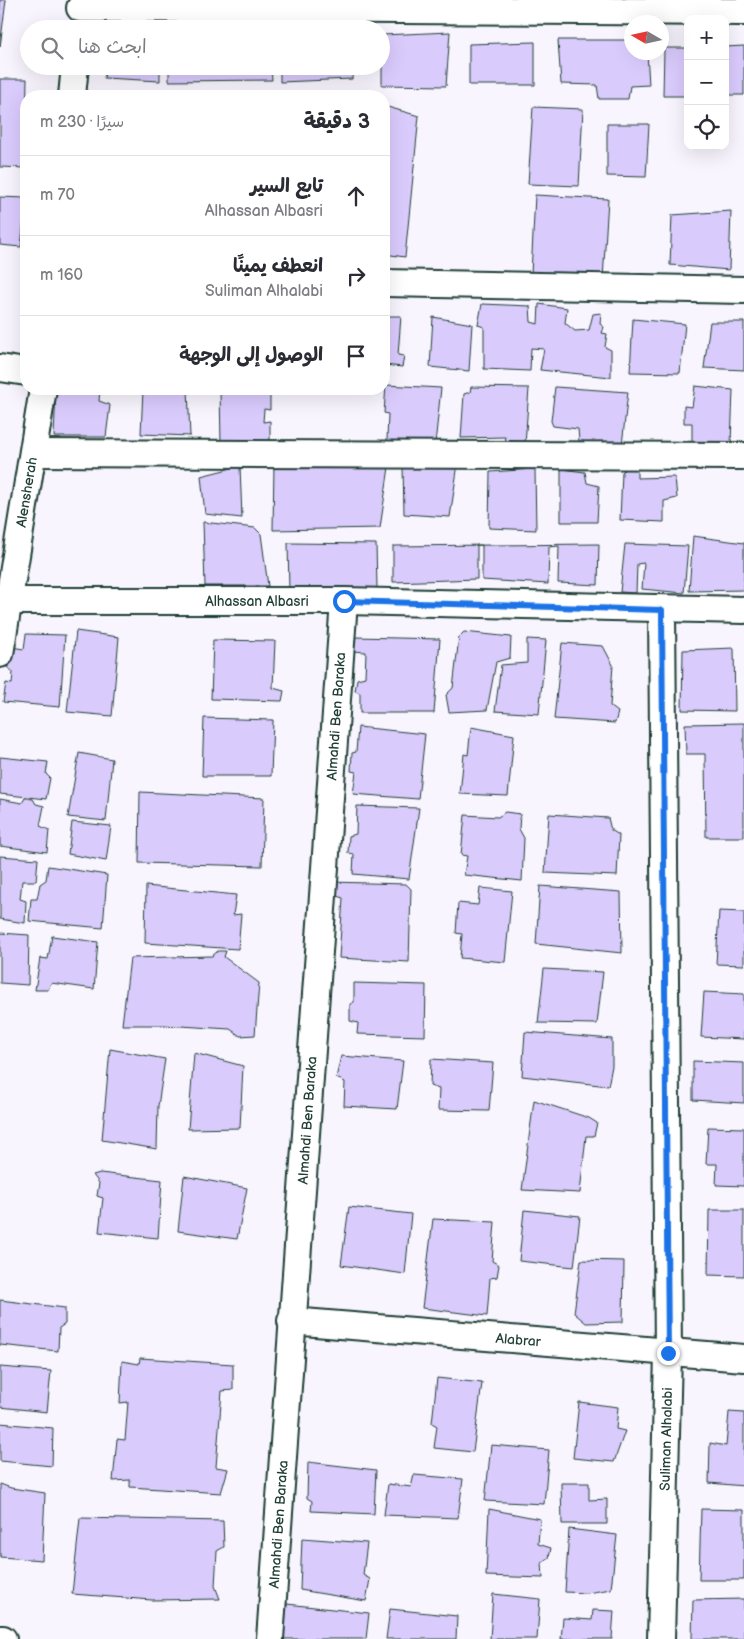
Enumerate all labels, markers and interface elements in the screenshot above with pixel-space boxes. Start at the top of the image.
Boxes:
north arrow [624,15,669,60]
map controls [684,15,729,150]
button: + [684,15,729,60]
search box [20,20,390,75]
icon: search [38,34,66,62]
text: ابحث هنا [78,36,147,59]
button: − [684,60,729,105]
button: locate [684,105,729,150]
text: 3 دقيقة [304,109,370,134]
text: سيرًا · 230 m [40,113,124,132]
text: تابع السير [250,175,323,198]
icon: ahead [342,182,370,210]
text: 70 m [40,186,75,205]
text: Alhassan Albasri [205,202,323,221]
text: انعطف يمينًا [233,255,323,278]
icon: right [342,262,370,290]
text: 160 m [40,266,83,285]
text: Suliman Alhalabi [205,282,323,301]
icon: arrive [342,342,370,370]
text: الوصول إلى الوجهة [179,344,323,367]
street label: Alensherah [12,455,40,529]
route start [333,590,356,613]
street label: Alhassan Albasri [205,593,309,610]
street label: Almahdi Ben Baraka [323,652,349,781]
street label: Almahdi Ben Baraka [294,1056,320,1185]
street label: Alabrar [495,1329,542,1350]
route end [657,1342,680,1365]
street label: Suliman Alhalabi [656,1387,676,1491]
street label: Almahdi Ben Baraka [265,1460,291,1589]

